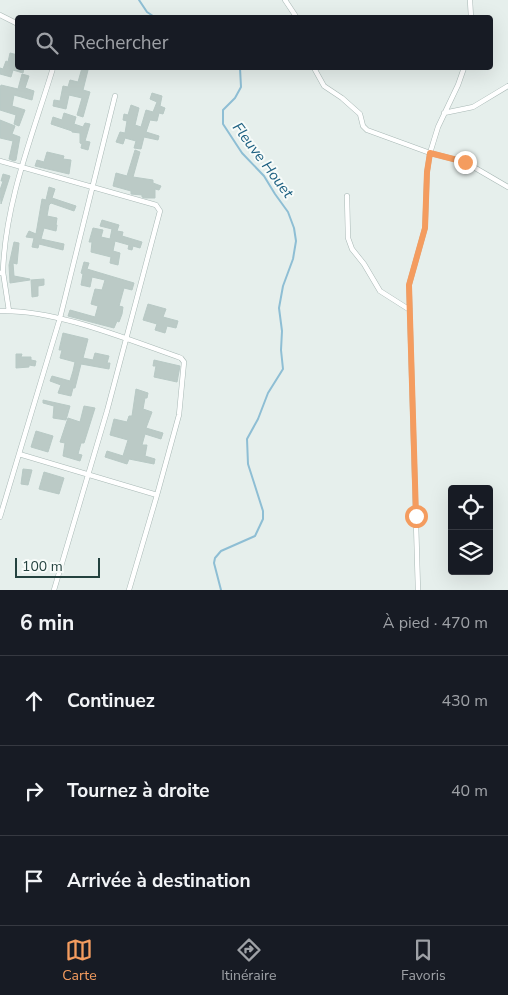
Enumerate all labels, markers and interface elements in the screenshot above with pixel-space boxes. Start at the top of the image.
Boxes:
search box [15,15,493,70]
icon: search [33,29,61,57]
text: Rechercher [73,30,168,56]
water label: Fleuve Houet [228,118,298,202]
route end [454,151,477,174]
map controls [448,485,493,575]
button: locate [448,485,493,530]
route start [405,505,428,528]
button: layers [448,530,493,575]
scale bar [15,555,100,578]
text: 100 m [22,557,63,576]
text: 6 min [20,609,74,637]
text: À pied · 470 m [383,612,488,634]
icon: ahead [20,687,48,715]
text: Continuez [67,688,155,714]
text: 430 m [441,690,488,712]
icon: right [20,777,48,805]
text: Tournez à droite [67,778,210,804]
text: 40 m [451,780,488,802]
icon: arrive [20,867,48,895]
text: Arrivée à destination [67,868,251,894]
tab: Carte [62,936,97,985]
tab: Itinéraire [221,936,276,985]
tab: Favoris [401,936,446,985]

